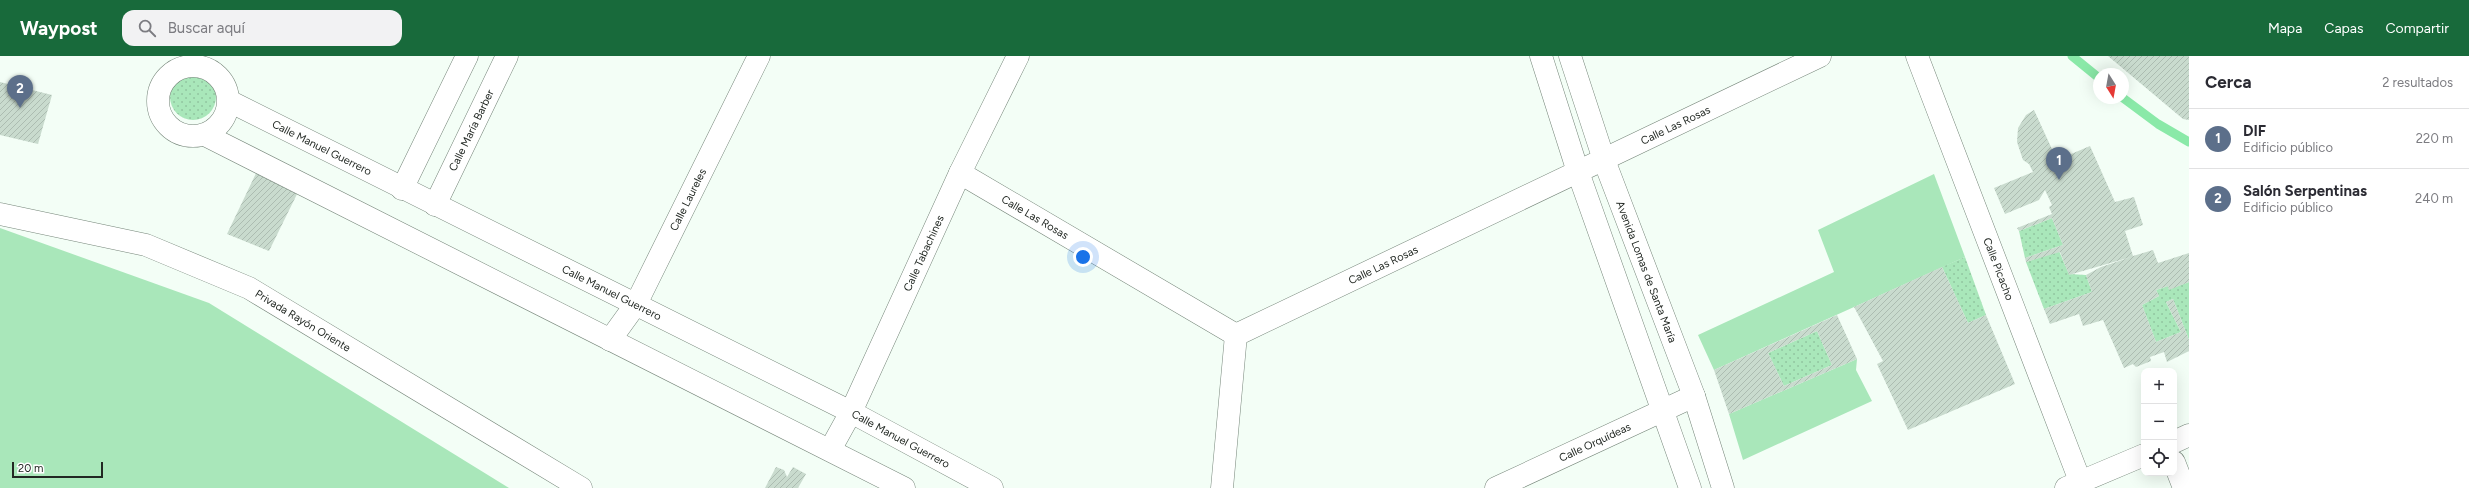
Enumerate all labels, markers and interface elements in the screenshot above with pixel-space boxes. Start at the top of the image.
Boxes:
search box [122,10,402,46]
text: Waypost [20,17,98,40]
icon: search [136,17,158,39]
text: Buscar aquí [168,19,245,37]
text: Mapa [2268,20,2302,37]
text: Capas [2324,20,2363,37]
text: Compartir [2385,20,2449,37]
north arrow [2093,68,2129,104]
text: Cerca [2205,72,2252,92]
pin: 2 [7,75,33,108]
text: 2 resultados [2382,75,2453,90]
street label: Calle María Barber [446,87,496,173]
street label: Calle Las Rosas [1639,103,1712,147]
street label: Calle Manuel Guerrero [270,117,374,178]
text: DIF [2243,122,2266,140]
text: 1 [2215,131,2221,146]
text: 220 m [2416,131,2453,146]
text: Edificio público [2243,140,2333,155]
pin: 1 [2046,147,2072,180]
street label: Calle Laureles [667,166,709,233]
text: Salón Serpentinas [2243,182,2367,200]
text: 2 [2214,191,2222,206]
text: 240 m [2415,191,2453,206]
street label: Calle Las Rosas [999,192,1071,242]
street label: Avenida Lomas de Santa María [1614,199,1679,344]
text: Edificio público [2243,200,2333,215]
street label: Calle Tabachines [900,213,946,293]
street label: Calle Picacho [1981,236,2017,302]
street label: Calle Las Rosas [1346,243,1420,287]
your location [1073,247,1093,267]
street label: Calle Manuel Guerrero [560,262,664,323]
street label: Privada Rayón Oriente [253,287,353,354]
map controls [2141,368,2177,476]
button: + [2141,368,2177,404]
button: − [2141,404,2177,440]
street label: Calle Manuel Guerrero [849,407,952,471]
street label: Calle Orquídeas [1557,420,1633,464]
button: locate [2141,440,2177,476]
scale bar [12,460,103,479]
text: 20 m [18,462,43,475]

